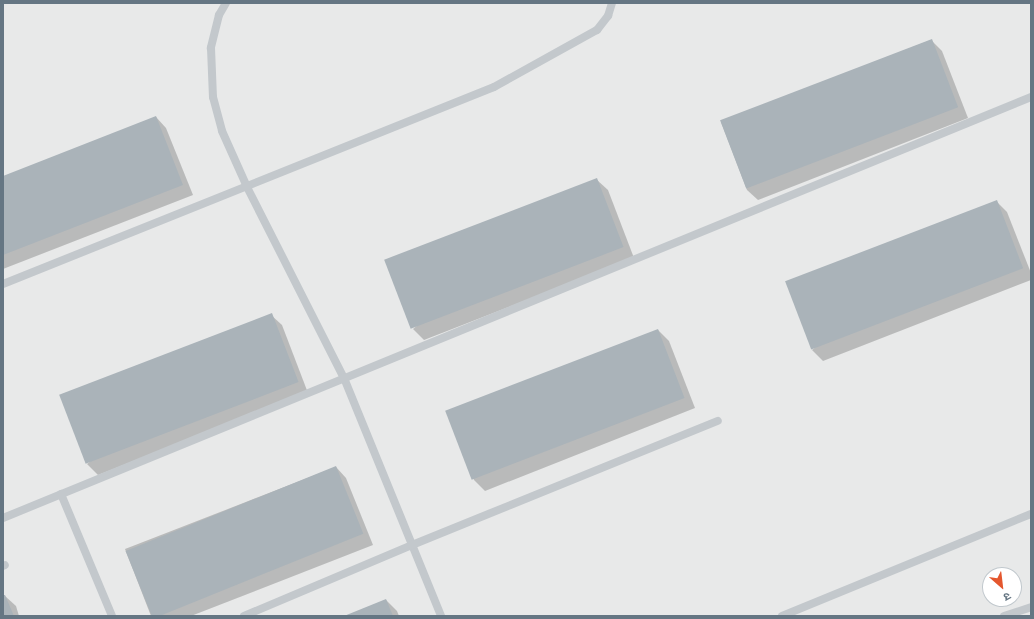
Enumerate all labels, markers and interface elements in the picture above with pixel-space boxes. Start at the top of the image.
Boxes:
north arrow [982,567,1022,607]
text: उ [1002,590,1013,604]

